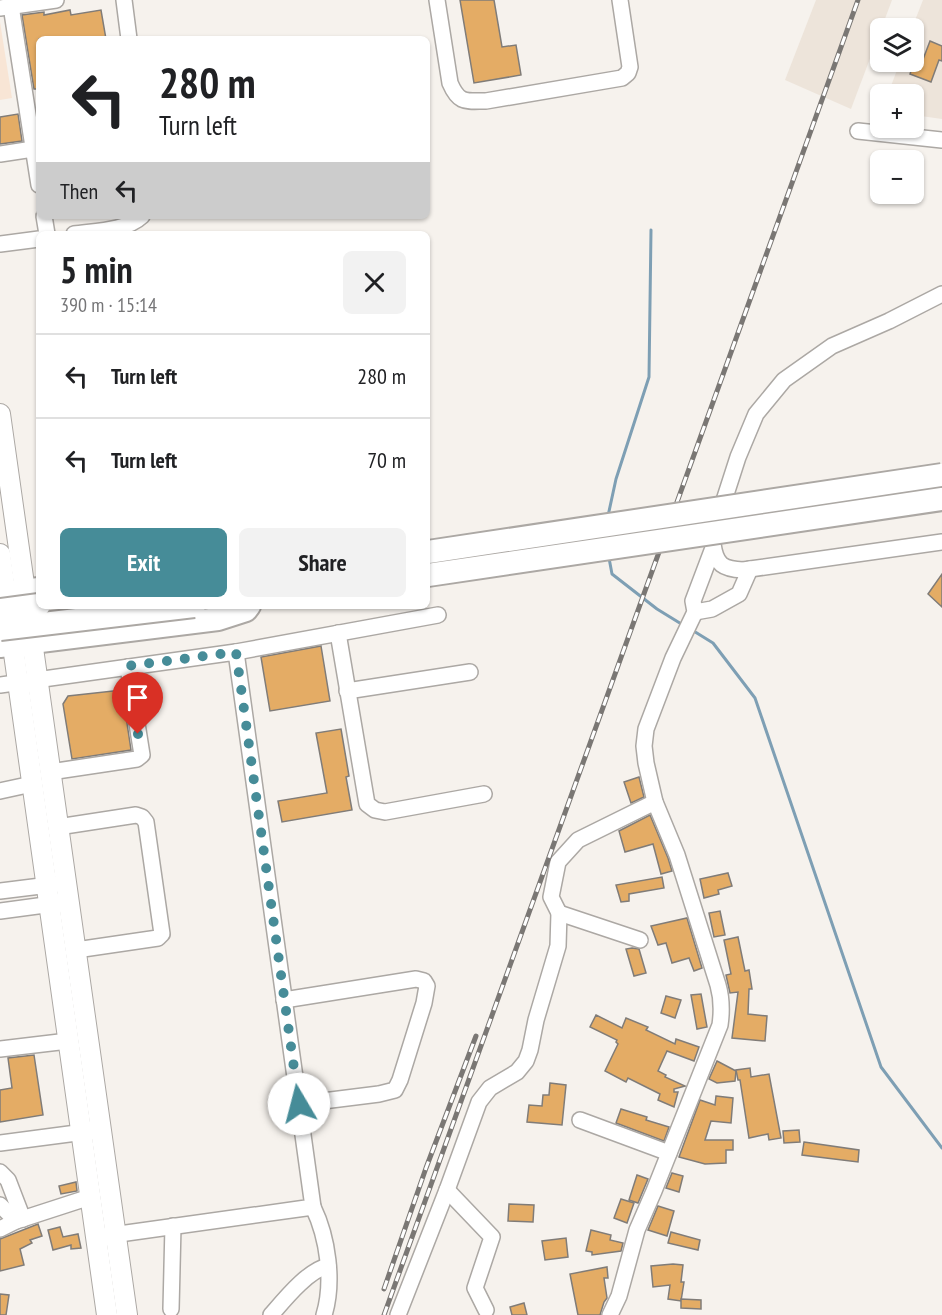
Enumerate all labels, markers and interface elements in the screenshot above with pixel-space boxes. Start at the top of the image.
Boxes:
map controls [870,18,924,204]
button: layers [870,18,924,72]
text: 280 m [159,55,256,110]
icon: left [60,60,138,138]
button: + [870,84,924,138]
text: Turn left [159,108,237,142]
button: − [870,150,924,204]
icon: left [110,174,143,207]
text: Then [60,177,98,205]
text: 5 min [60,246,133,293]
button: close [343,251,406,314]
text: 390 m · 15:14 [60,292,157,318]
icon: left [60,360,93,393]
text: Turn left [111,362,177,390]
text: 280 m [357,362,406,390]
icon: left [60,444,93,477]
text: Turn left [111,446,177,474]
text: 70 m [367,446,406,474]
button: Exit [60,528,227,597]
button: Share [239,528,406,597]
pin [112,672,163,734]
icon: arrive [121,681,154,714]
position arrow [267,1072,331,1136]

